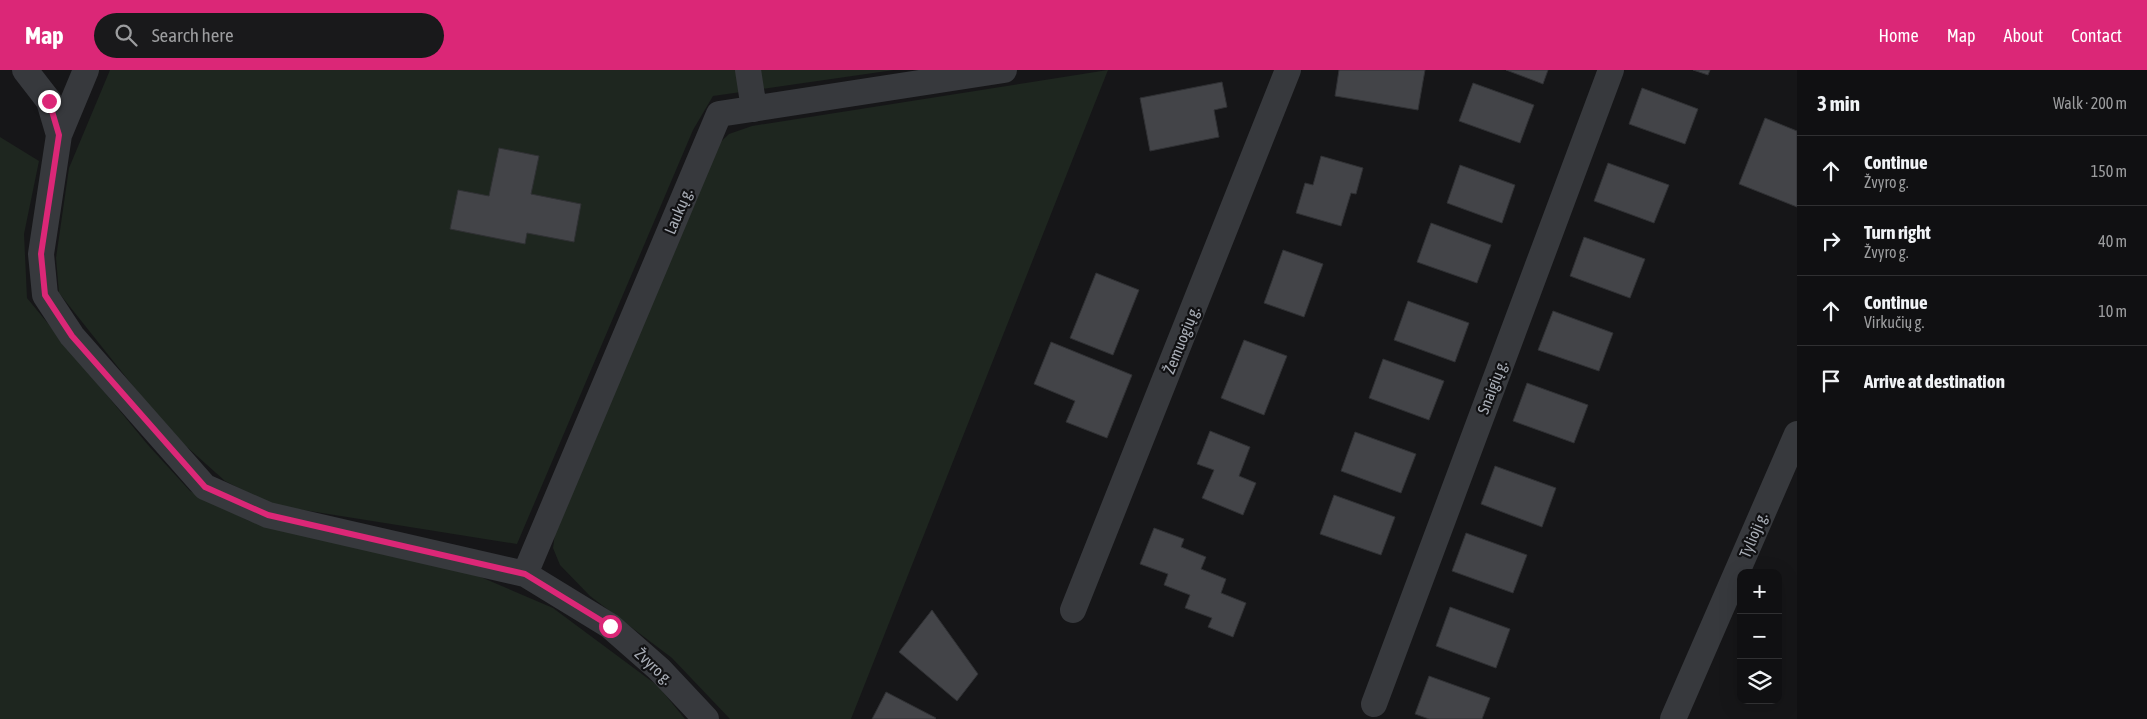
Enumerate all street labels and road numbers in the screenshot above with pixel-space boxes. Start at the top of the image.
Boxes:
street label: Laukų g. [660,185,697,237]
street label: Žemuogių g. [1159,303,1204,377]
street label: Snaigių g. [1474,358,1511,417]
street label: Tylioji g. [1735,509,1772,561]
street label: Žvyro g. [631,644,677,689]

